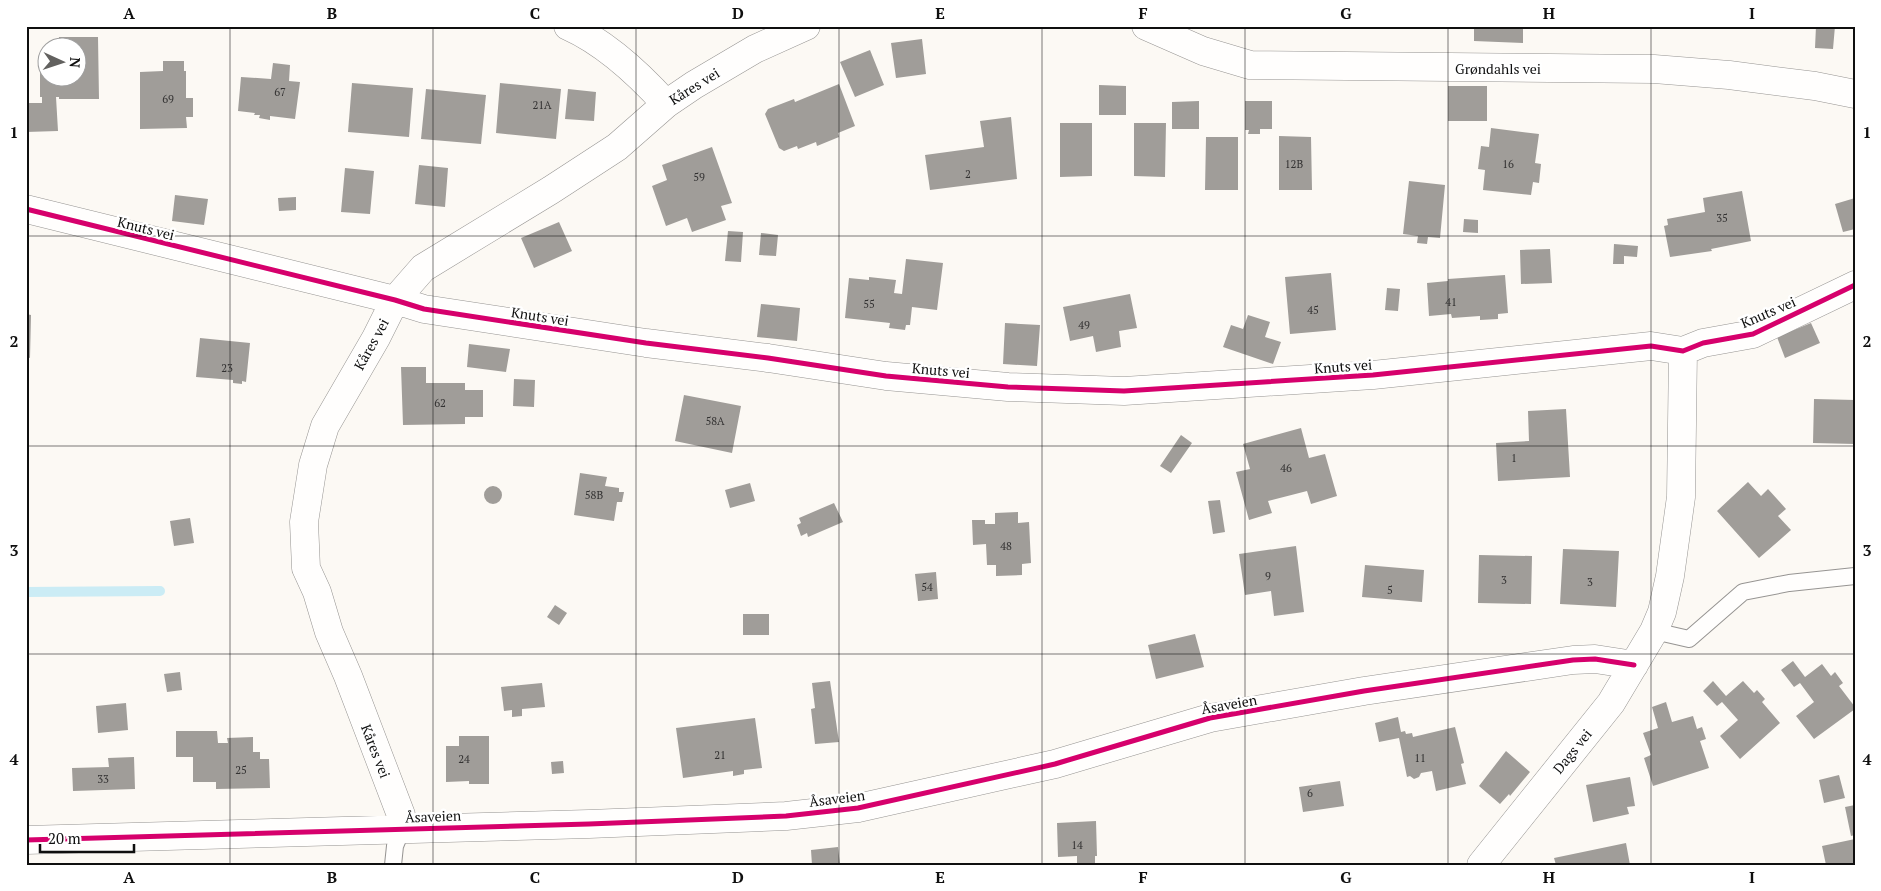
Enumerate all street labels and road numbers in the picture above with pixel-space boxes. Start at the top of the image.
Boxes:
street label: Grøndahls vei [1455,59,1541,78]
street label: Kåres vei [665,63,723,109]
street label: Knuts vei [115,212,177,244]
street label: Knuts vei [1738,292,1798,332]
street label: Knuts vei [510,302,570,330]
street label: Kåres vei [349,315,393,373]
street label: Knuts vei [1313,354,1373,378]
street label: Knuts vei [911,358,971,382]
street label: Åsaveien [1200,690,1259,718]
street label: Kåres vei [357,721,395,781]
street label: Dags vei [1548,725,1596,777]
street label: Åsaveien [808,785,867,811]
street label: Åsaveien [405,806,462,826]

